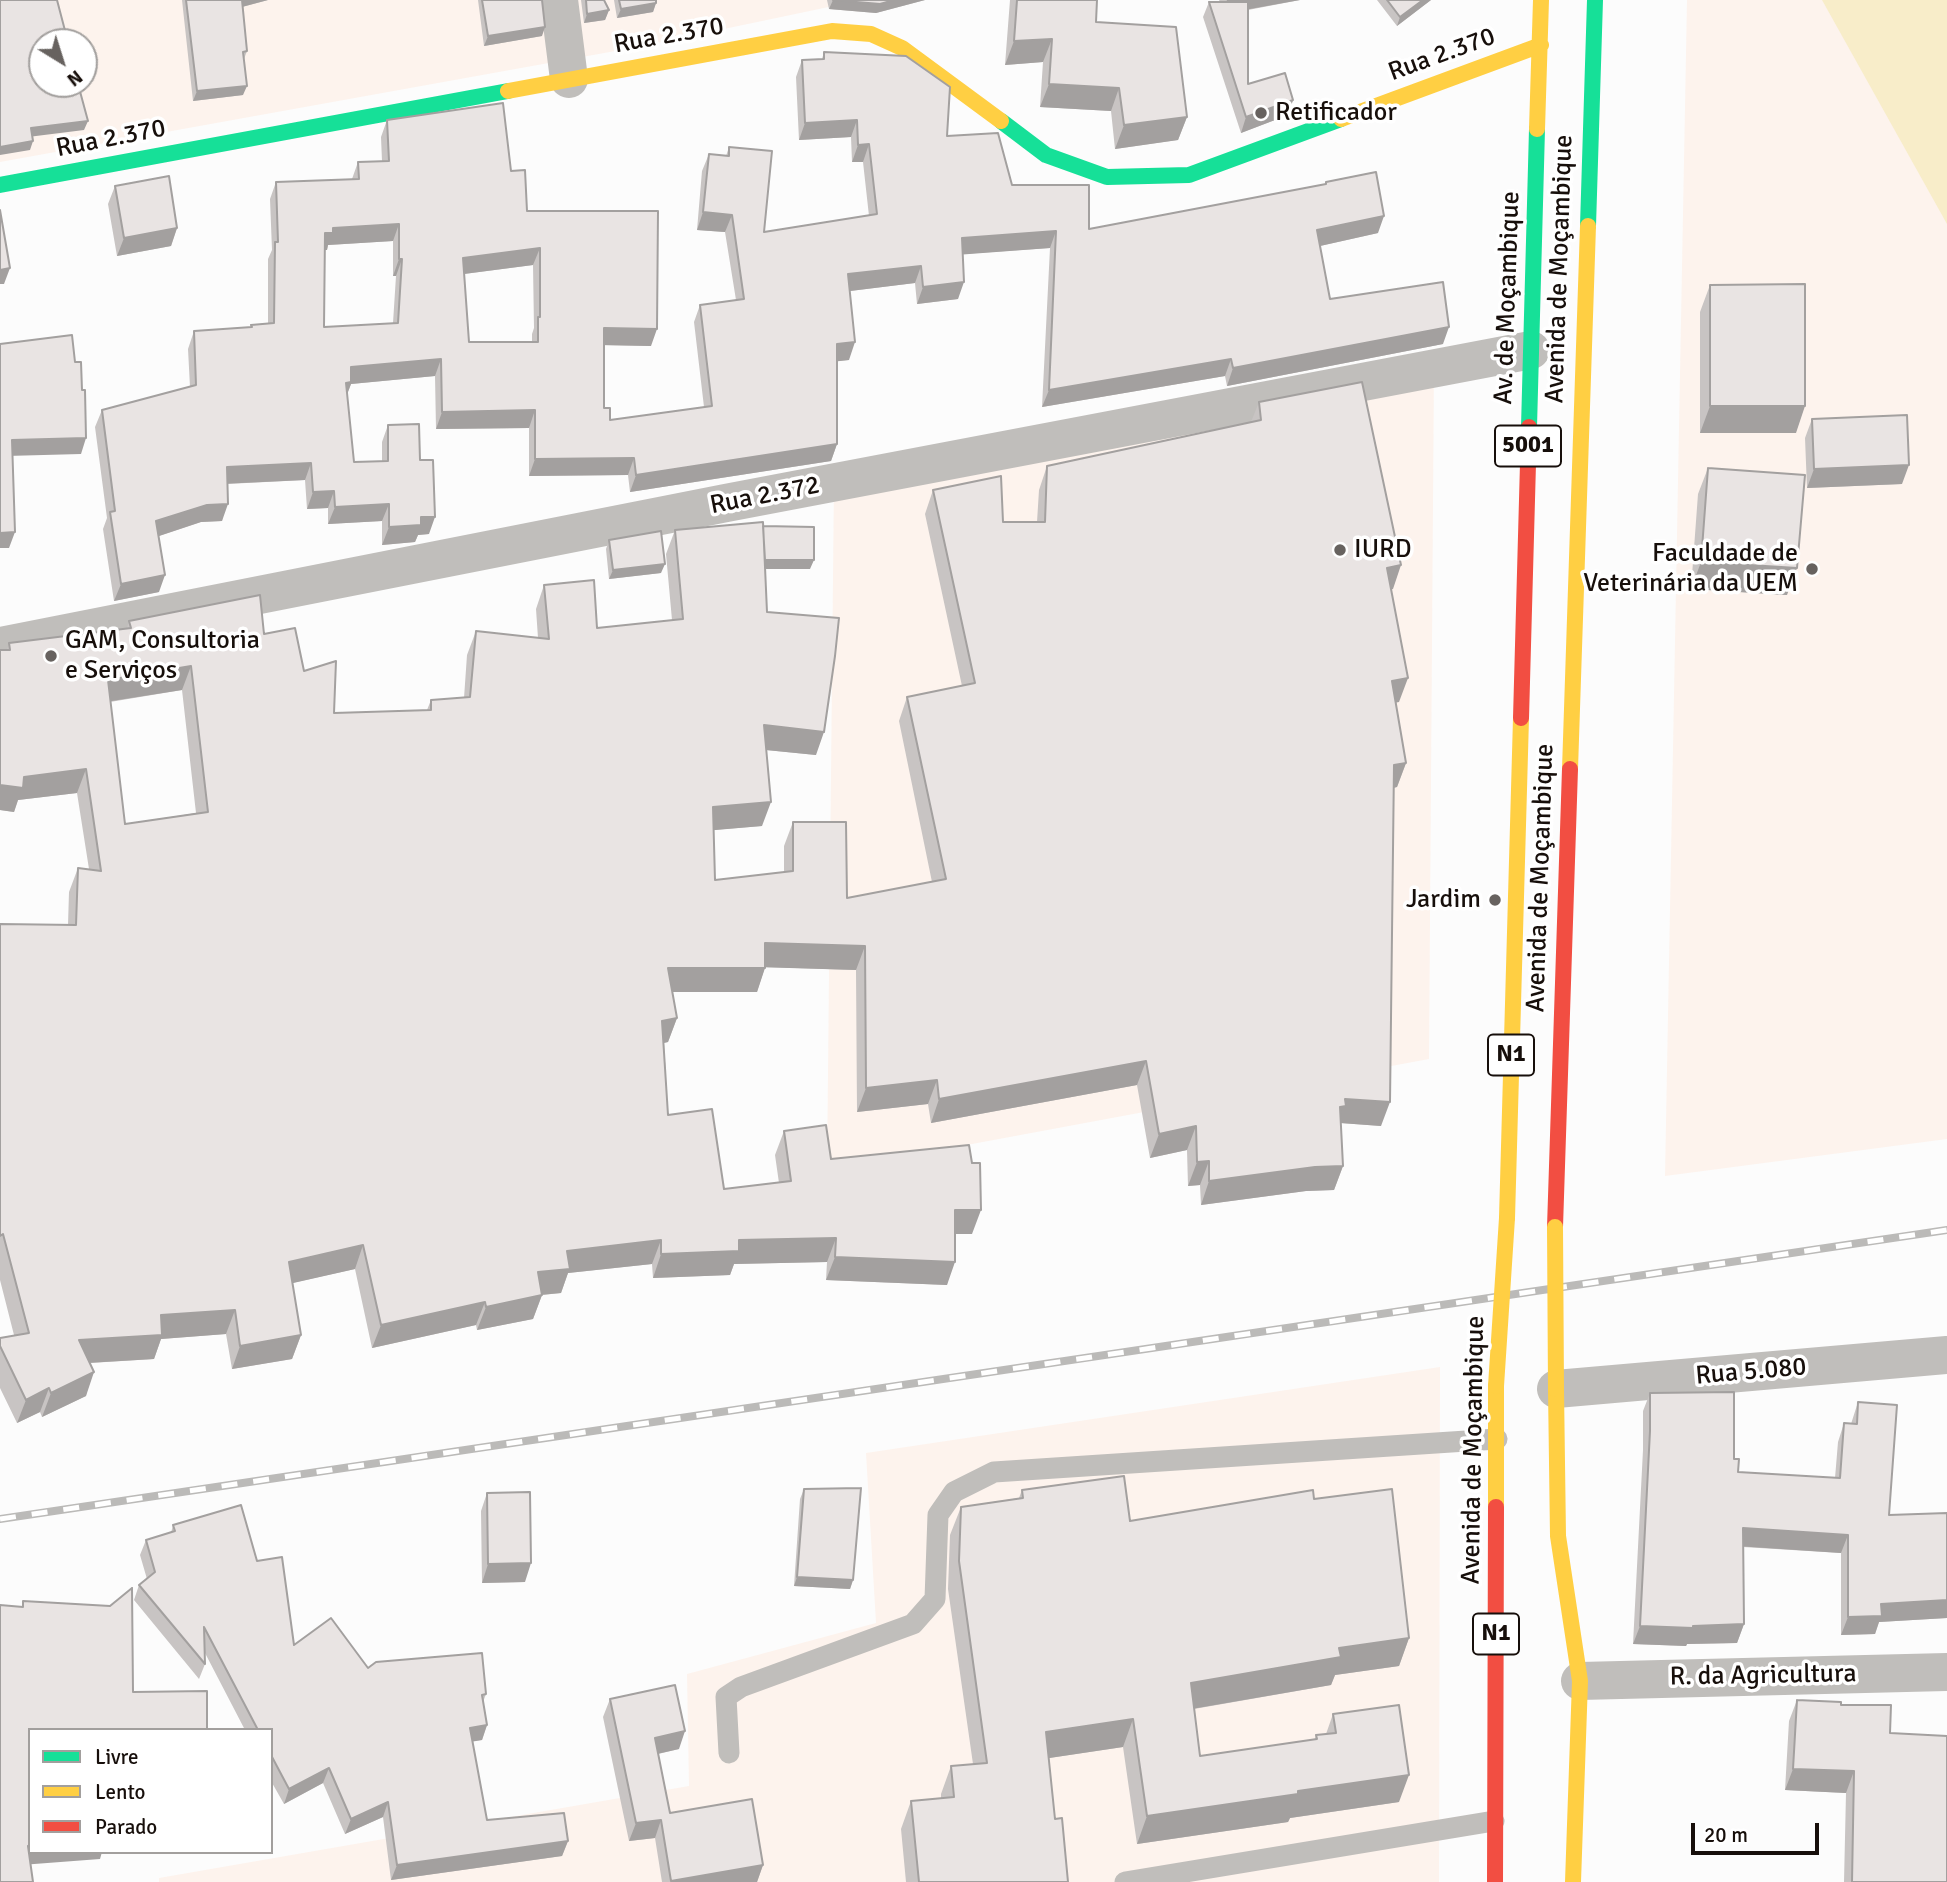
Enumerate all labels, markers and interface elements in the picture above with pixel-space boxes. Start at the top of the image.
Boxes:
street label: Rua 2.370 [612,11,726,61]
street label: Rua 2.370 [1384,21,1500,89]
north arrow [28,28,98,98]
text: N [62,64,87,91]
place label: Retificador [1275,97,1397,129]
marker: Retificador [1253,105,1269,121]
street label: Rua 2.370 [53,113,169,165]
street label: Avenida de Moçambique [1540,134,1580,404]
street label: Av. de Moçambique [1489,191,1527,405]
road number: 5001 [1495,426,1561,466]
street label: Rua 2.372 [707,470,823,522]
place label: IURD [1354,534,1411,566]
place label: Faculdade de Veterinária da UEM [1583,538,1798,600]
marker: IURD [1332,542,1348,558]
marker: Faculdade de Veterinária da UEM [1804,561,1820,577]
place label: GAM, Consultoria e Serviços [65,625,260,686]
marker: GAM, Consultoria e Serviços [43,648,59,664]
street label: Avenida de Moçambique [1521,743,1561,1013]
place label: Jardim [1406,884,1481,916]
marker: Jardim [1487,892,1503,908]
road number: N1 [1488,1035,1534,1076]
street label: Avenida de Moçambique [1456,1315,1492,1585]
street label: Rua 5.080 [1694,1352,1808,1392]
road number: N1 [1473,1614,1519,1654]
street label: R. da Agricultura [1669,1659,1857,1693]
legend [28,1728,273,1854]
text: Livre [95,1744,138,1770]
text: Lento [95,1779,145,1805]
scale bar [1695,1808,1823,1852]
text: Parado [95,1814,157,1840]
text: 20 m [1704,1822,1748,1848]

